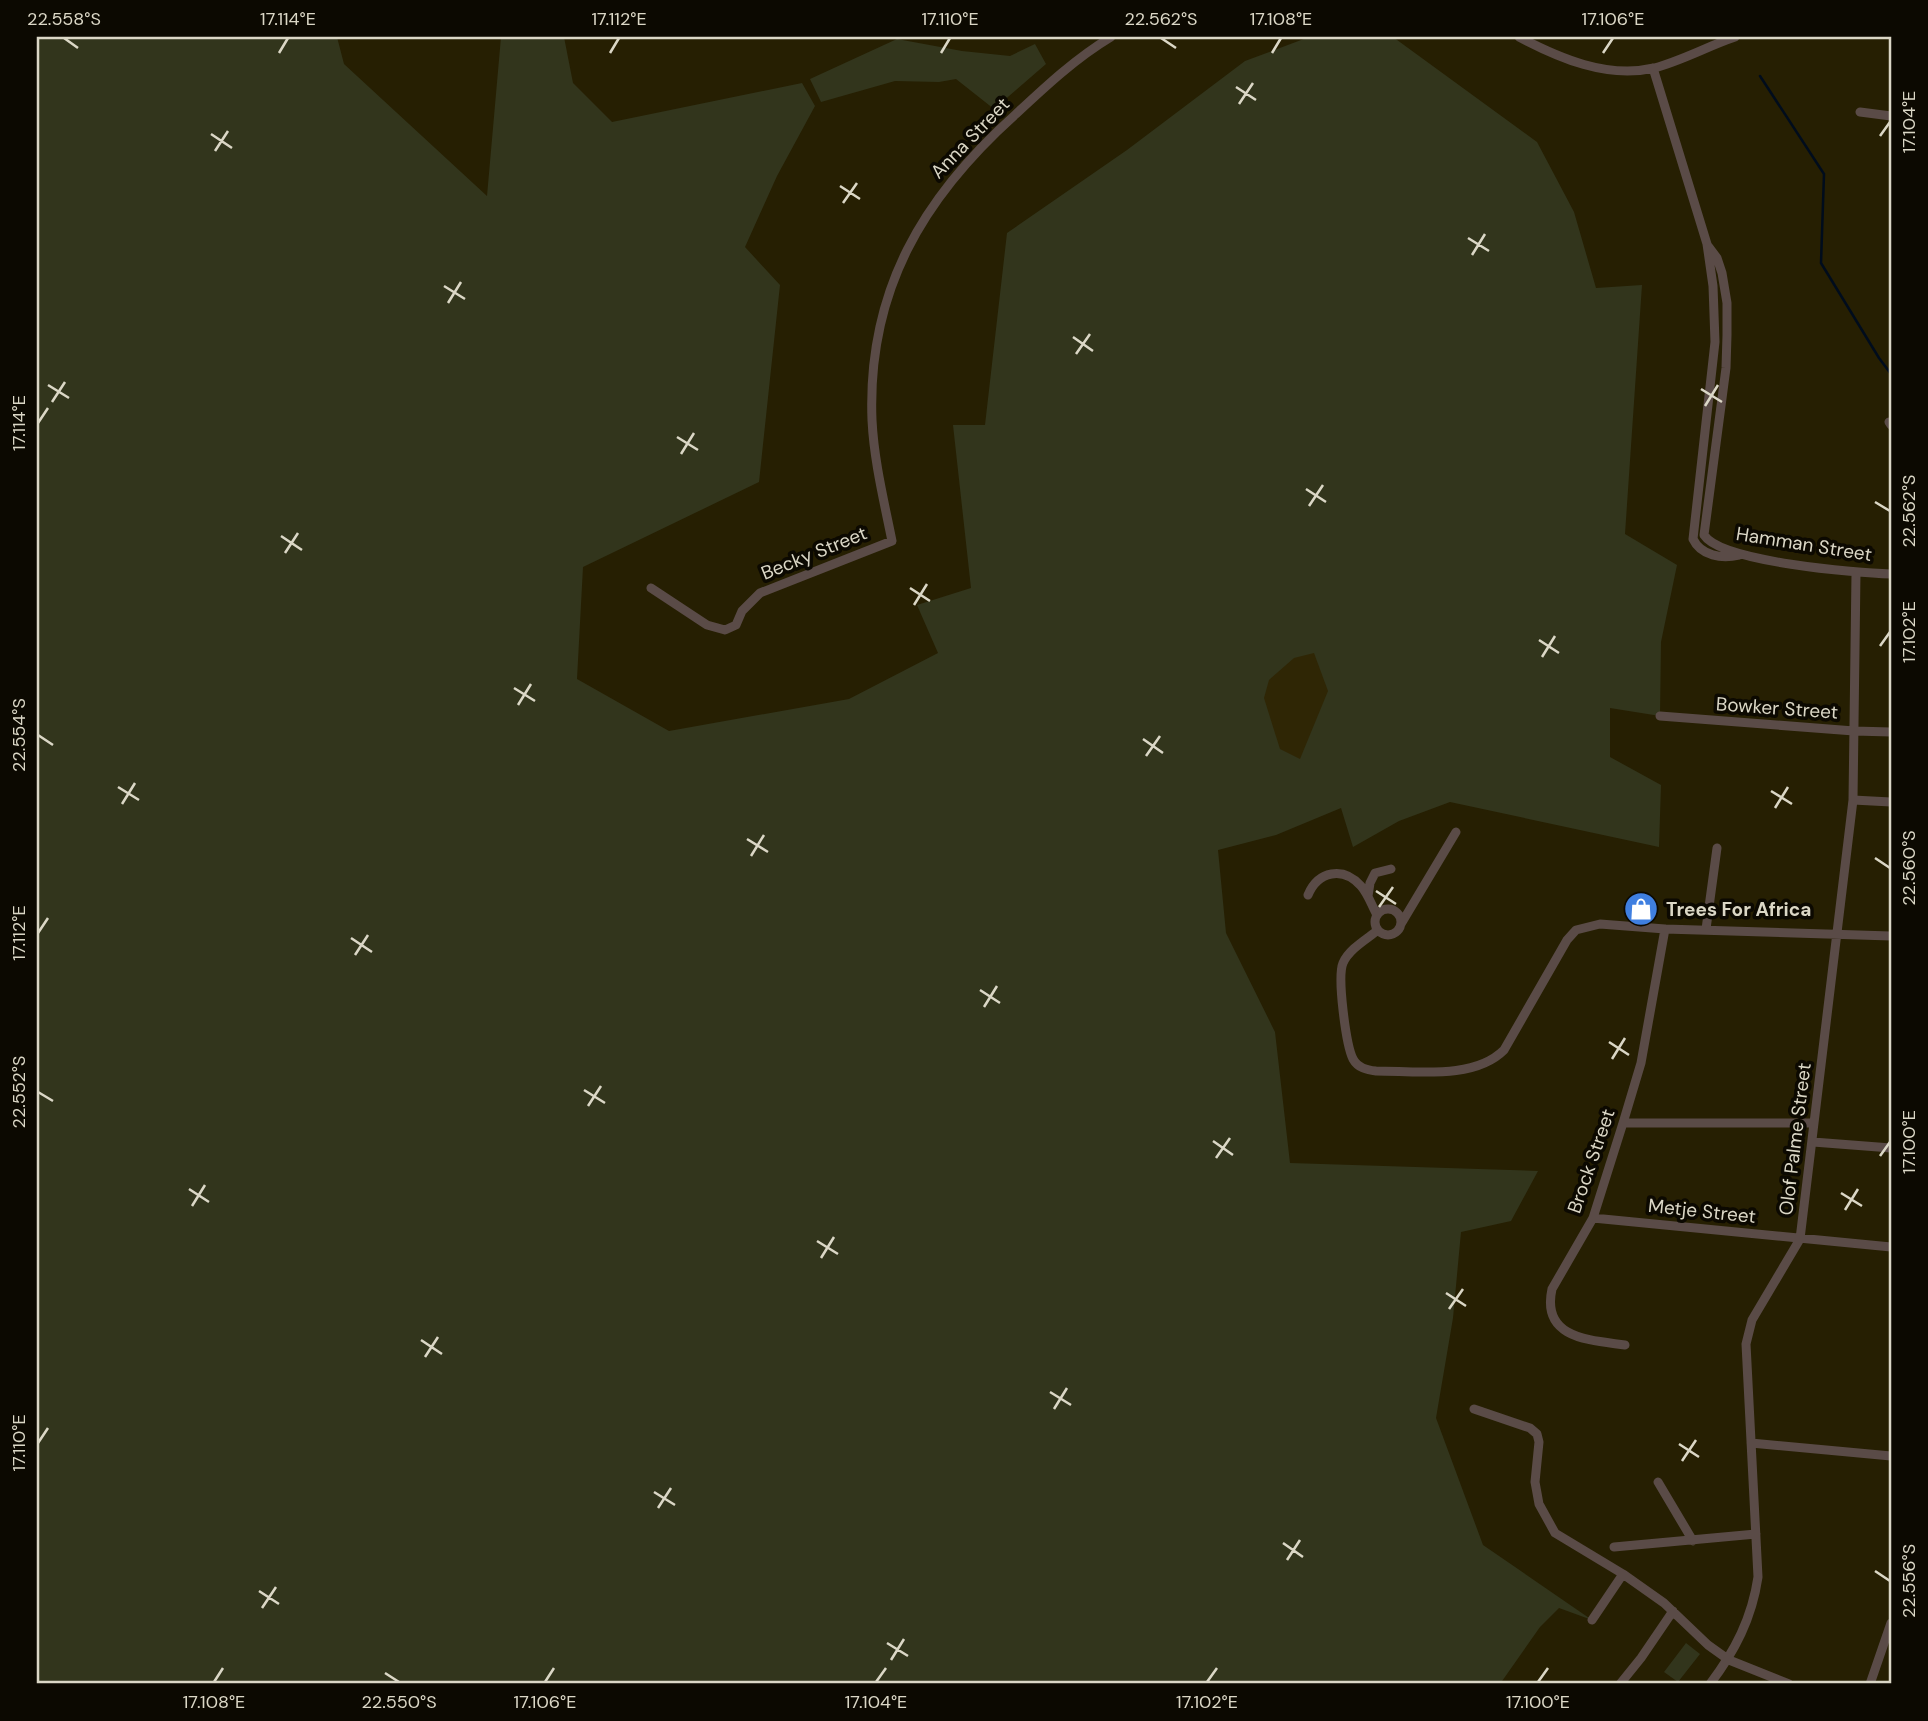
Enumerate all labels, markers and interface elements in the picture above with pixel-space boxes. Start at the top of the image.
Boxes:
text: 22.558°S [27,7,101,31]
text: 17.114°E [260,7,316,31]
text: 17.112°E [591,7,647,31]
text: 17.110°E [921,7,979,31]
text: 22.562°S [1124,7,1198,31]
text: 17.108°E [1250,7,1312,31]
text: 17.106°E [1582,7,1644,31]
text: 17.104°E [1897,91,1921,153]
street label: Anna Street [925,92,1015,184]
text: 17.114°E [7,395,31,451]
text: 22.562°S [1897,474,1921,548]
street label: Becky Street [757,520,871,586]
street label: Hamman Street [1734,521,1874,567]
text: 17.102°E [1897,601,1921,663]
street label: Bowker Street [1715,691,1839,725]
text: 22.554°S [7,698,31,772]
text: 22.560°S [1897,830,1921,906]
shop icon: Trees For Africa [1622,890,1660,928]
place label: Trees For Africa [1666,897,1811,922]
text: 17.112°E [7,905,31,961]
text: 22.552°S [7,1056,31,1128]
street label: Olof Palme Street [1773,1061,1817,1217]
street label: Brock Street [1561,1106,1621,1216]
text: 17.100°E [1897,1110,1921,1174]
street label: Metje Street [1647,1193,1757,1229]
text: 17.110°E [7,1414,31,1472]
text: 22.556°S [1897,1544,1921,1618]
text: 17.108°E [183,1690,245,1714]
text: 22.550°S [361,1690,437,1714]
text: 17.106°E [514,1690,576,1714]
text: 17.104°E [845,1690,907,1714]
text: 17.102°E [1176,1690,1238,1714]
text: 17.100°E [1506,1690,1570,1714]

